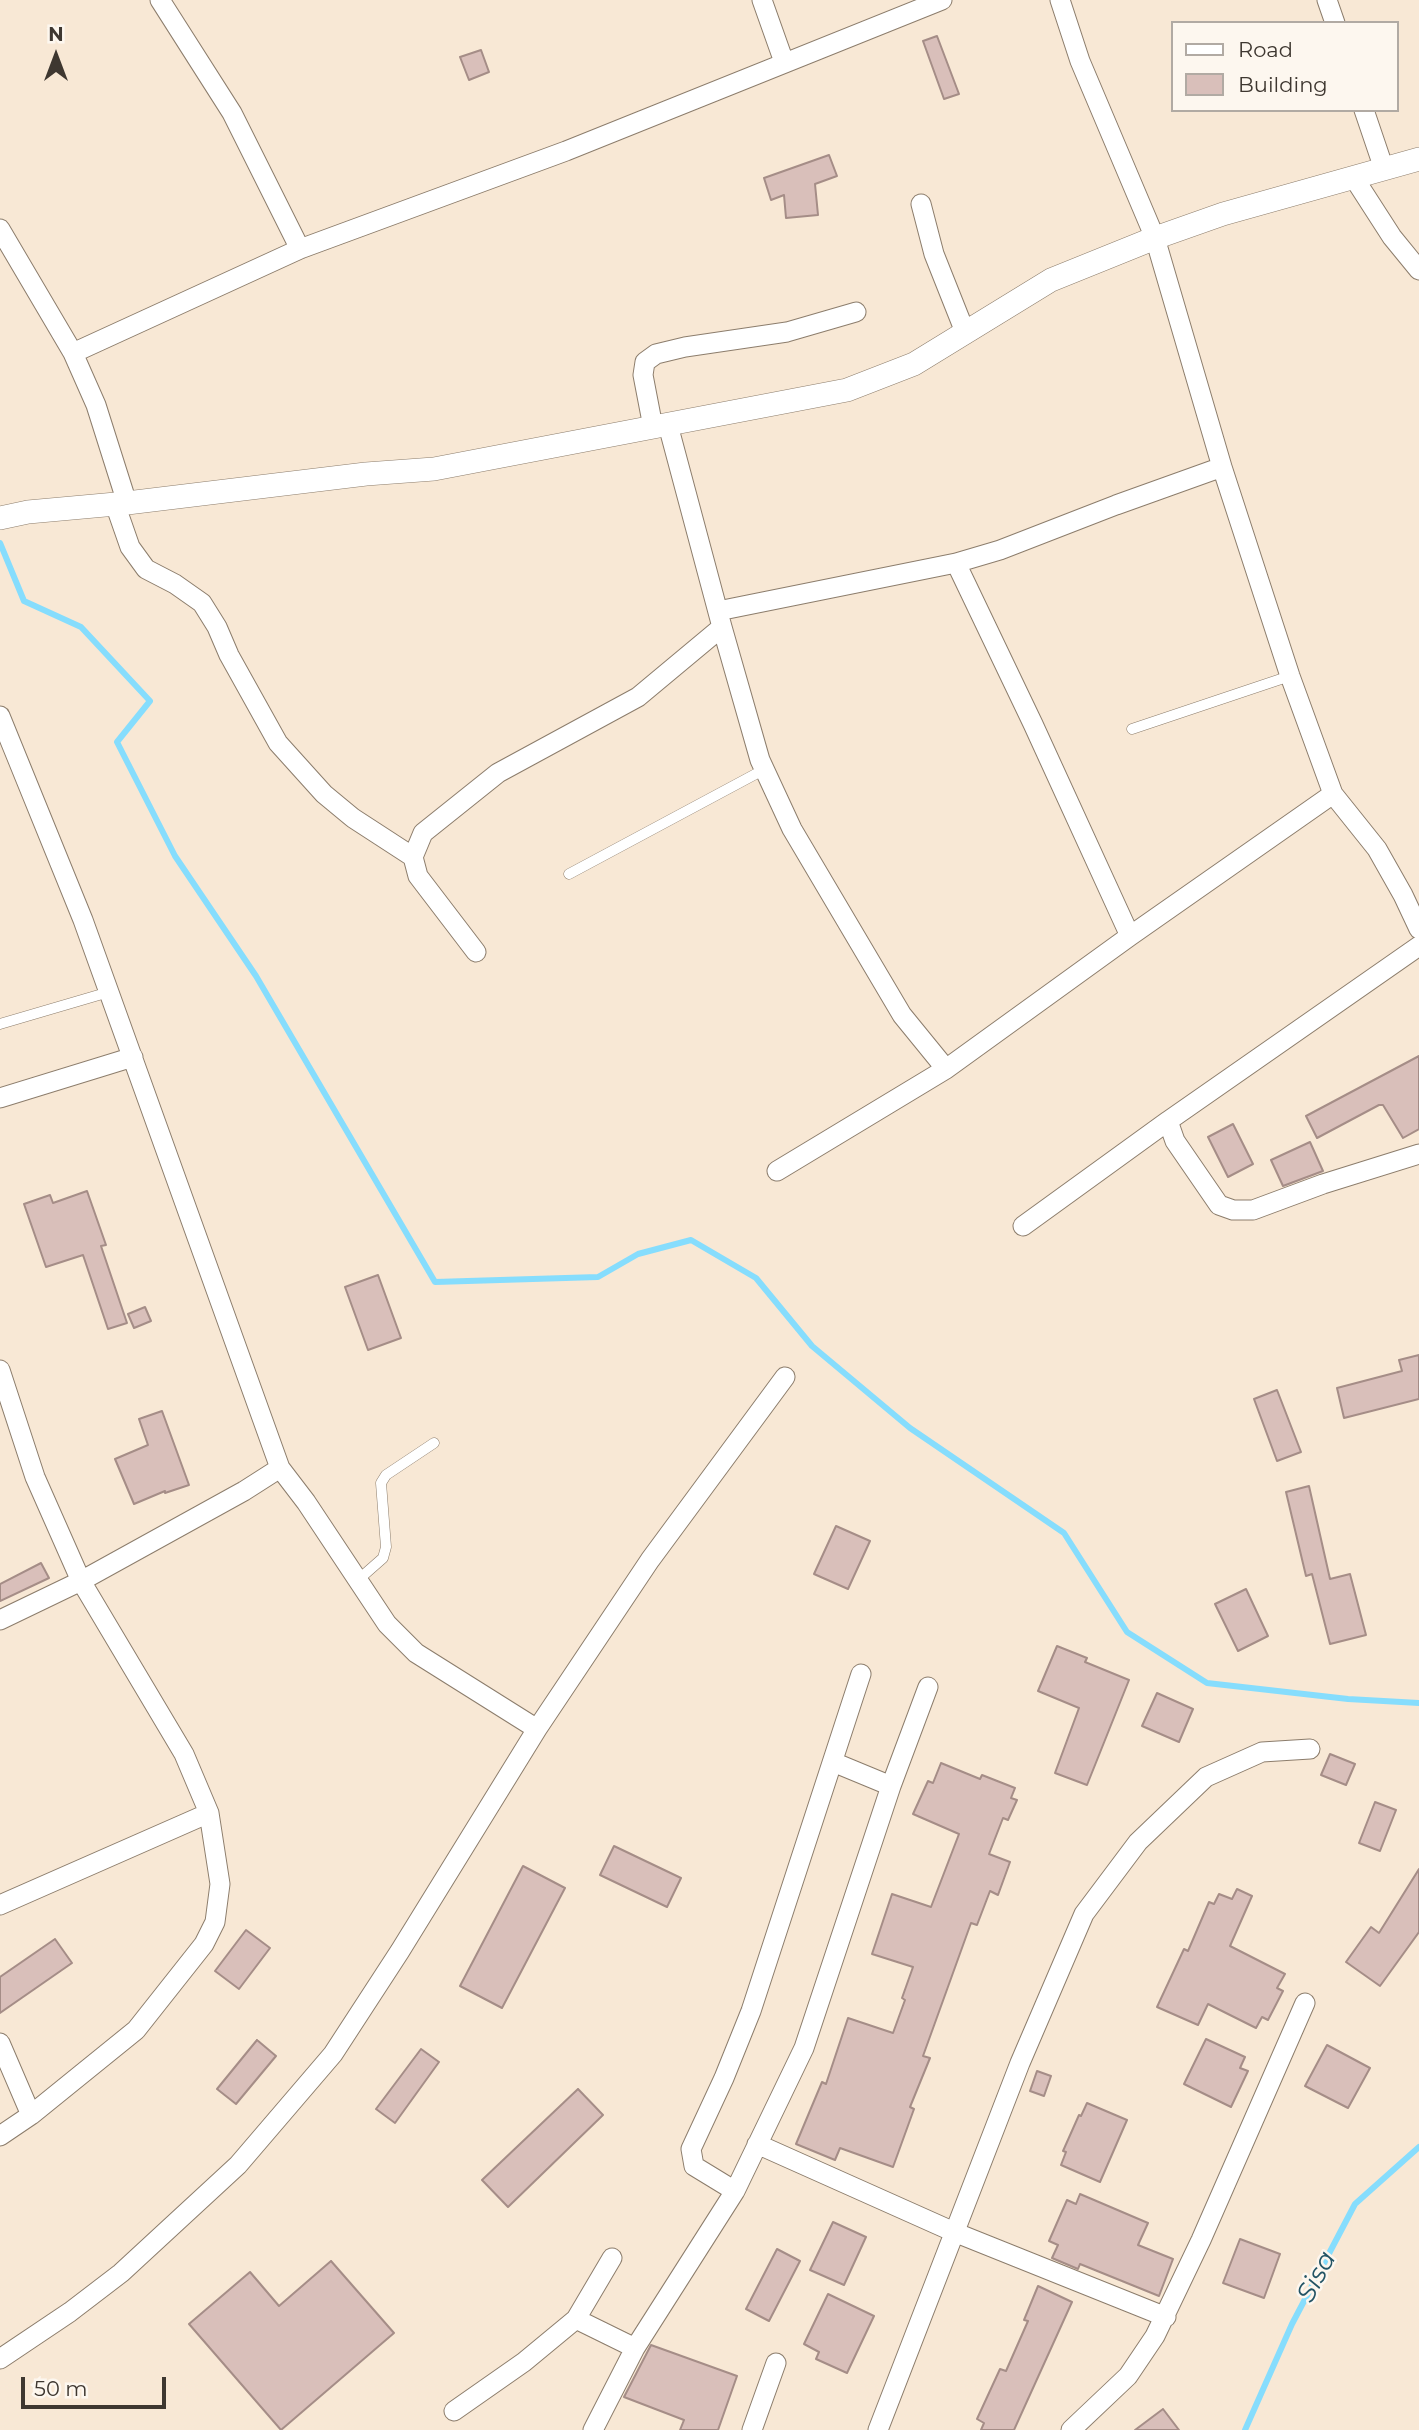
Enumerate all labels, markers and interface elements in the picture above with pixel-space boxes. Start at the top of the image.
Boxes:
north arrow [21,21,91,91]
legend [1170,21,1398,112]
text: N [48,23,64,46]
text: Road [1238,37,1293,62]
text: Building [1238,72,1328,97]
water label: Sisa [1291,2246,1343,2308]
scale bar [24,2364,170,2408]
text: 50 m [34,2376,88,2401]

